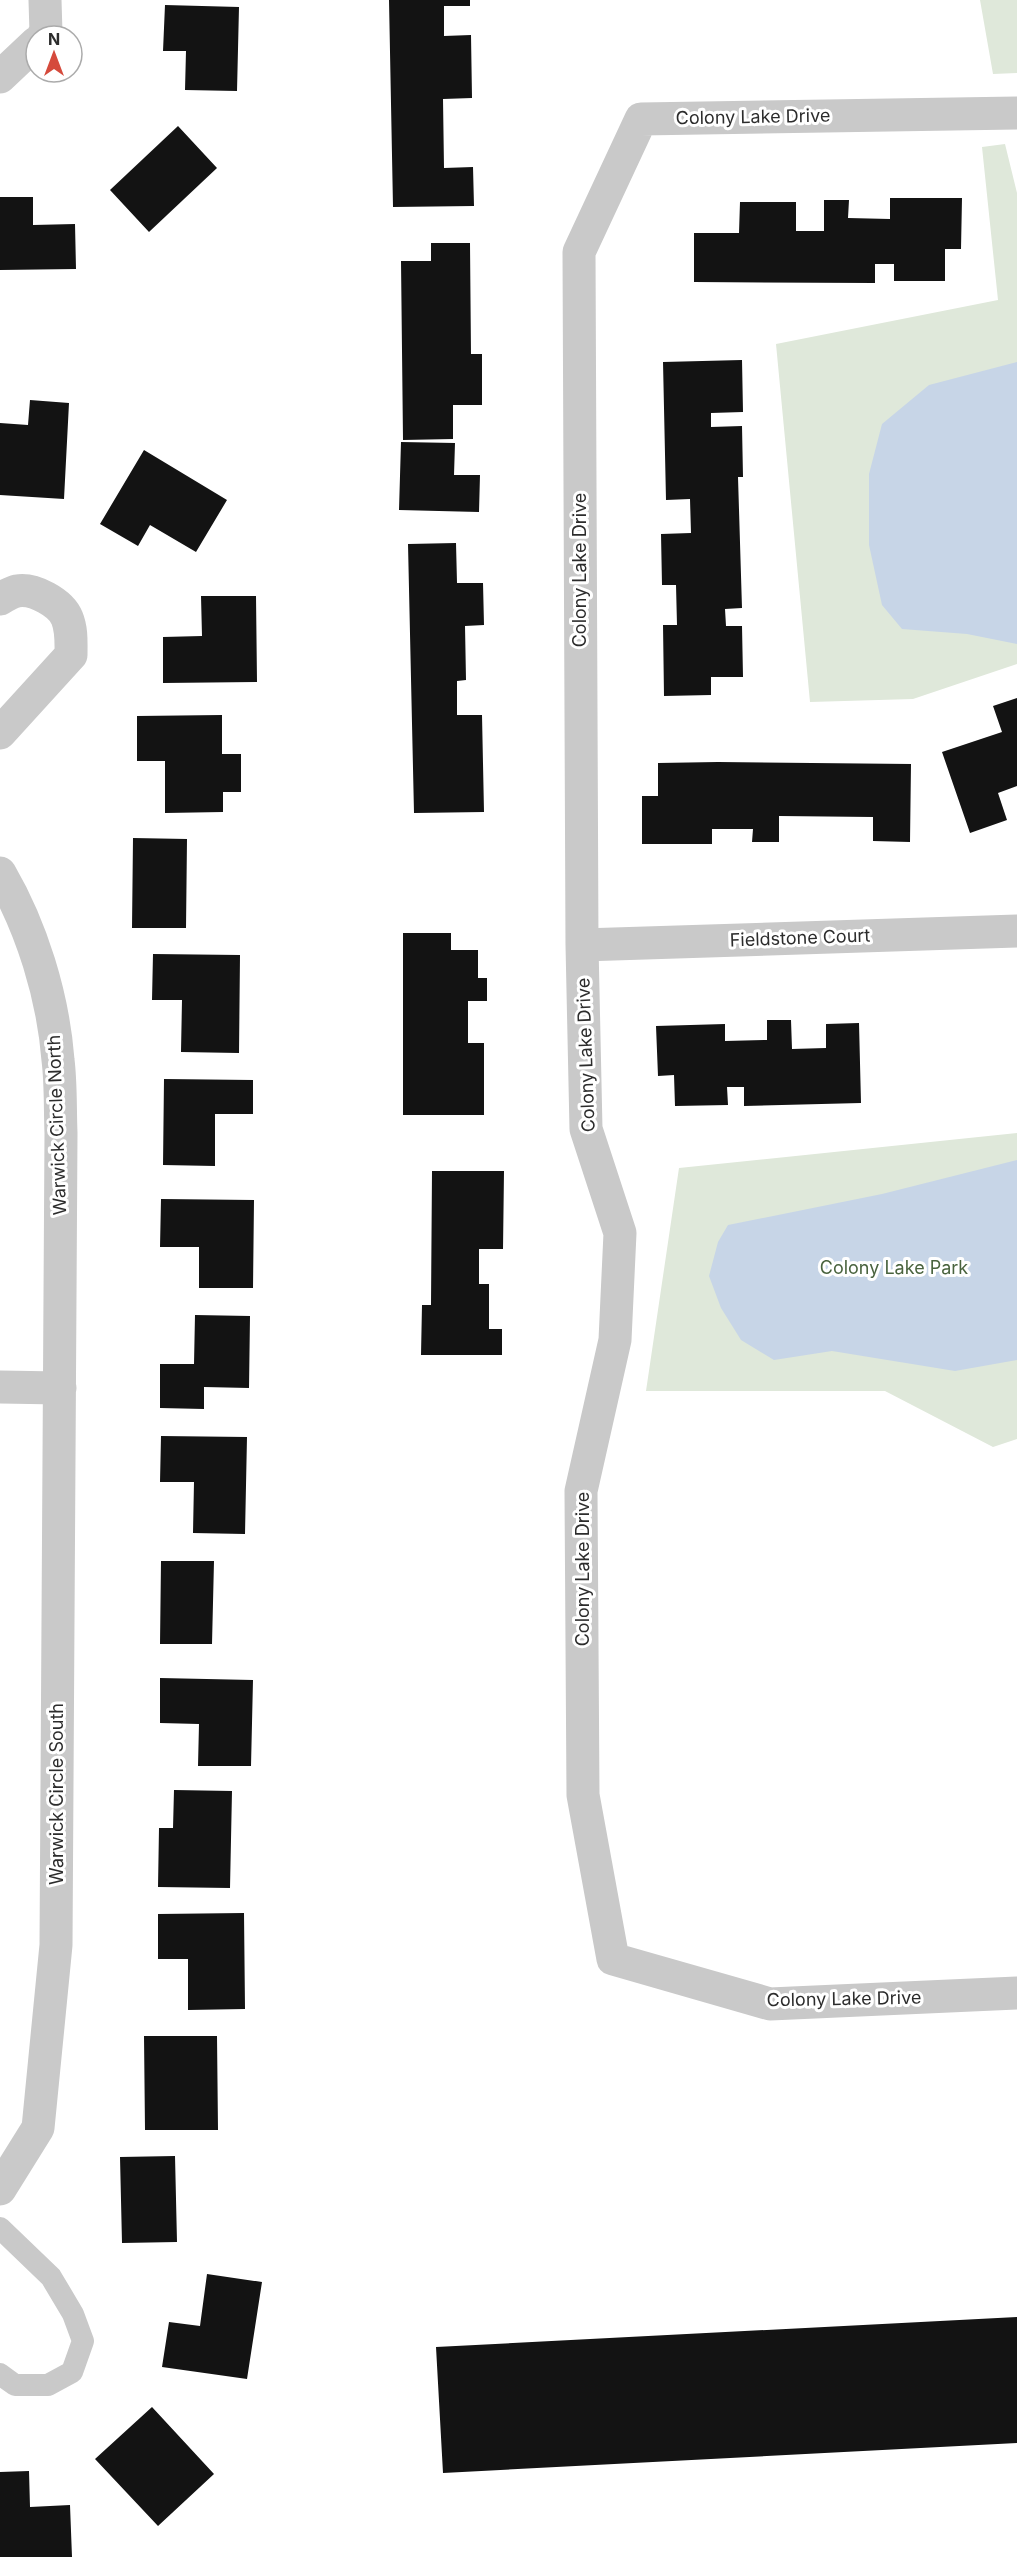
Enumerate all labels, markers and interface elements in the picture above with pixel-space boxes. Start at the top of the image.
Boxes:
north arrow [24,24,84,84]
text: N [48,29,60,49]
street label: Colony Lake Drive [675,105,830,128]
street label: Colony Lake Drive [569,493,590,647]
street label: Fieldstone Court [729,925,871,950]
street label: Colony Lake Drive [572,977,599,1133]
street label: Warwick Circle North [43,1035,70,1215]
park label: Colony Lake Park [820,1257,968,1278]
street label: Colony Lake Drive [572,1492,593,1646]
street label: Warwick Circle South [46,1703,67,1885]
street label: Colony Lake Drive [766,1987,921,2010]

